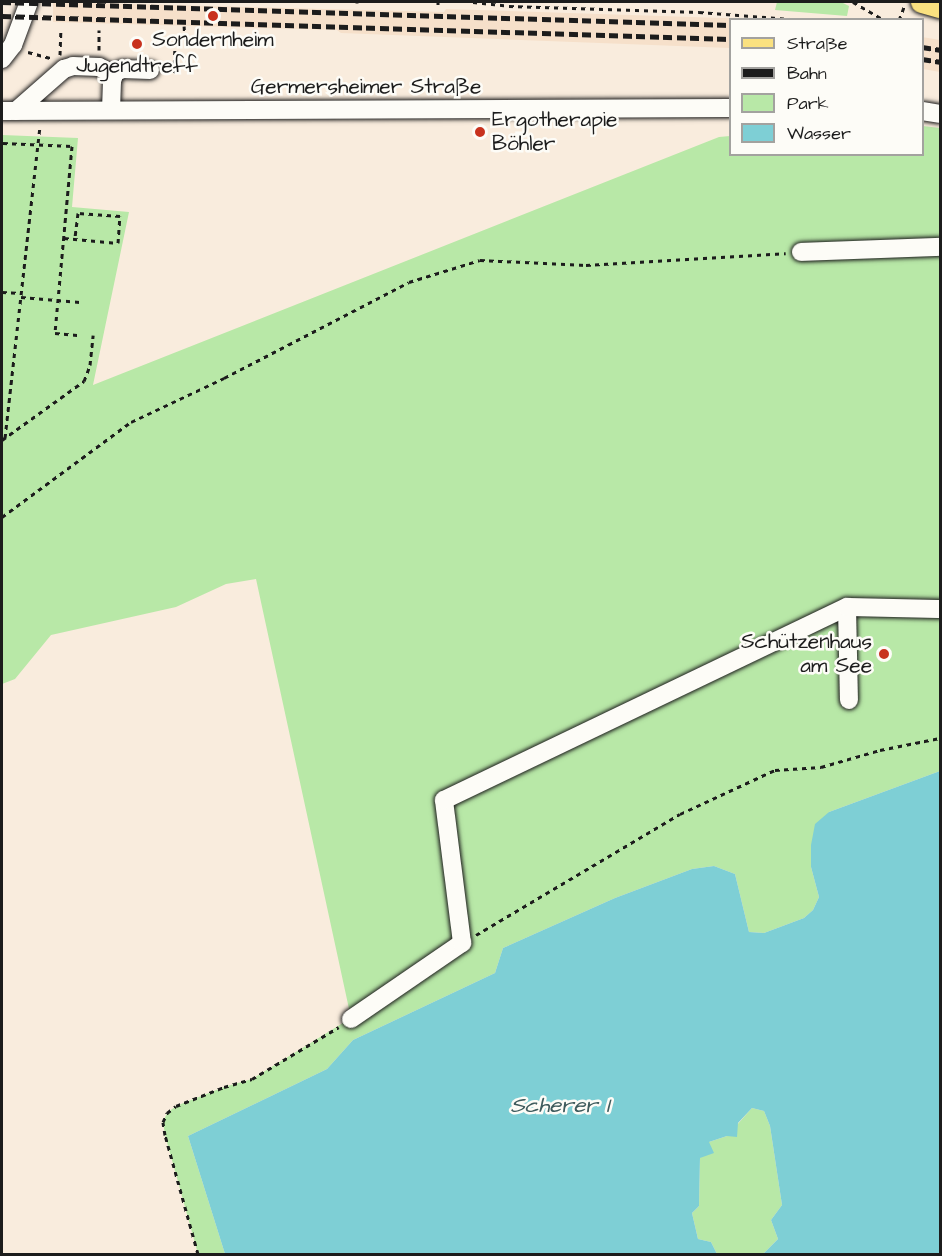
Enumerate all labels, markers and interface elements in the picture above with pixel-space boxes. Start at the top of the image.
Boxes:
marker: Sondernheim [204,7,222,25]
legend [729,18,924,156]
place label: Sondernheim [152,27,274,53]
text: Straße [787,31,847,56]
marker: Jugendtreff [130,37,144,51]
place label: Jugendtreff [76,53,198,79]
text: Bahn [787,61,827,86]
street label: Germersheimer Straße [251,74,481,100]
text: Park [787,91,829,116]
place label: Ergotherapie Böhler [492,107,617,157]
text: Wasser [787,121,851,146]
marker: Ergotherapie Böhler [473,125,487,139]
place label: Schützenhaus am See [741,629,872,679]
marker: Schützenhaus am See [877,647,891,661]
water label: Scherer I [510,1093,610,1119]

